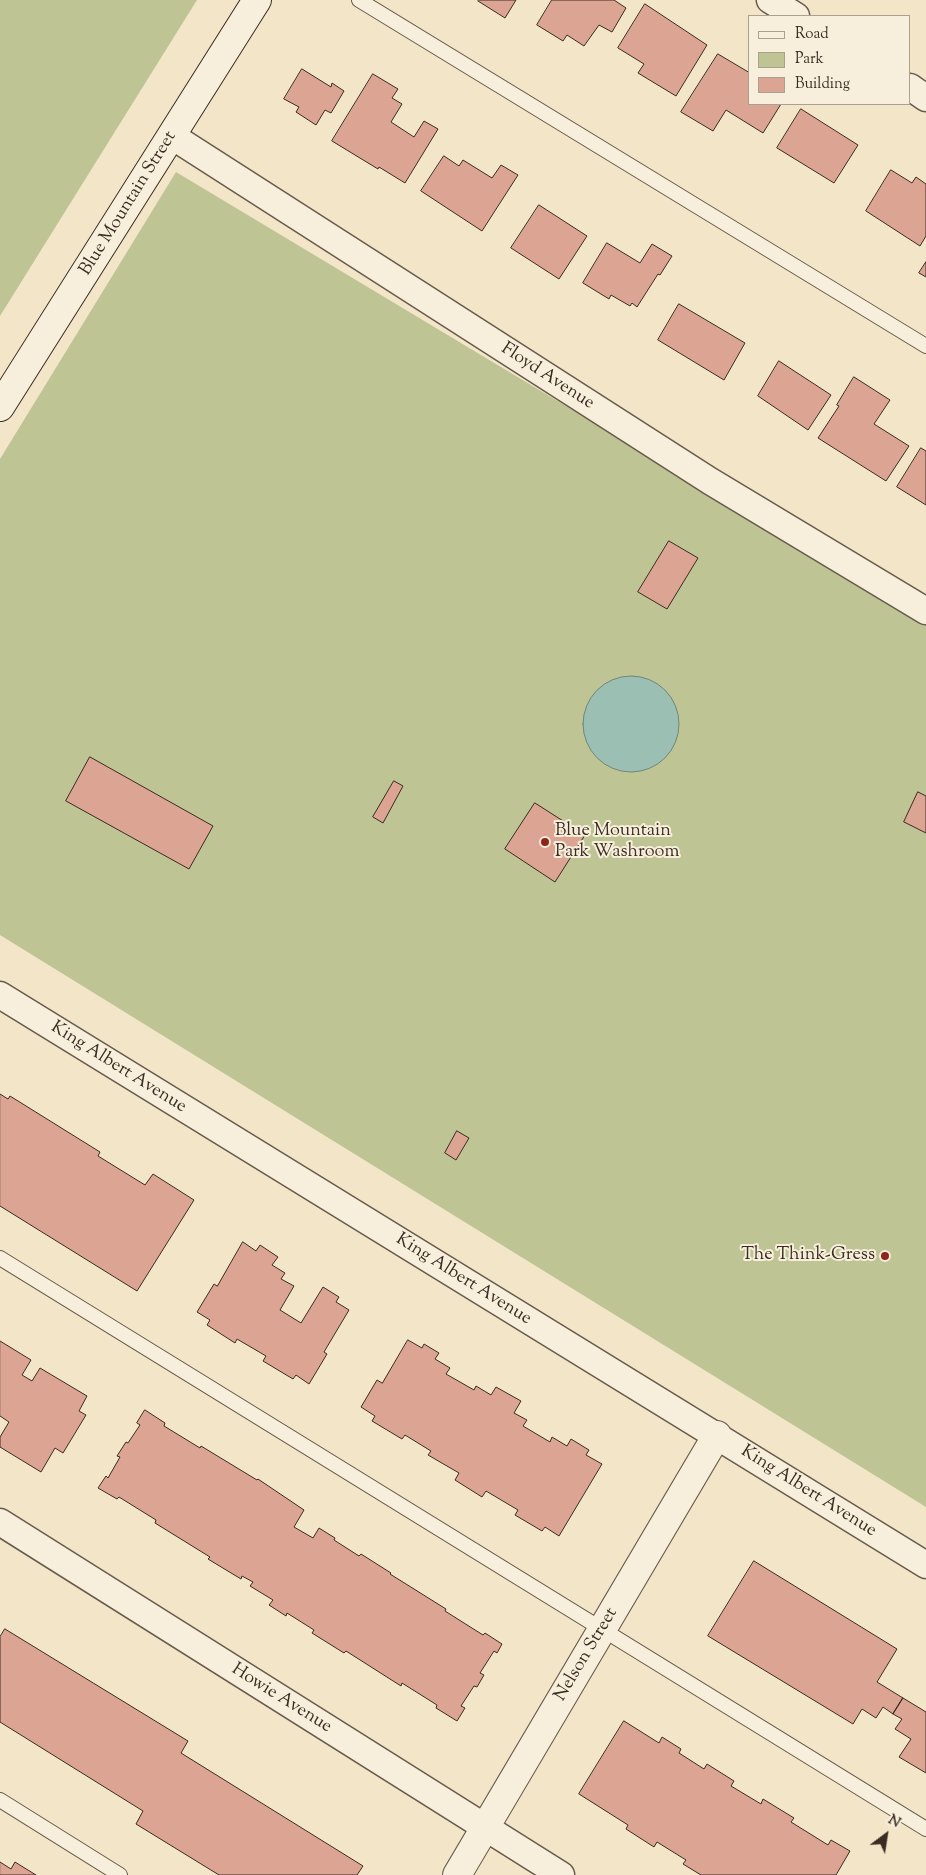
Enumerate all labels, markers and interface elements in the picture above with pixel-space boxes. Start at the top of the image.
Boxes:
legend [748,15,911,105]
text: Road [795,24,829,45]
text: Park [795,49,824,70]
text: Building [795,74,850,95]
street label: Blue Mountain Street [76,128,182,280]
street label: Floyd Avenue [496,339,598,415]
place label: Blue Mountain Park Washroom [555,821,679,864]
marker: Blue Mountain Park Washroom [539,836,551,848]
street label: King Albert Avenue [46,1017,190,1119]
street label: King Albert Avenue [391,1229,535,1331]
place label: The Think-Gress [741,1245,875,1267]
marker: The Think-Gress [879,1250,891,1262]
street label: King Albert Avenue [736,1441,880,1543]
street label: Nelson Street [551,1604,623,1706]
street label: Howie Avenue [227,1660,335,1738]
north arrow [861,1810,911,1860]
text: N [884,1811,904,1834]

